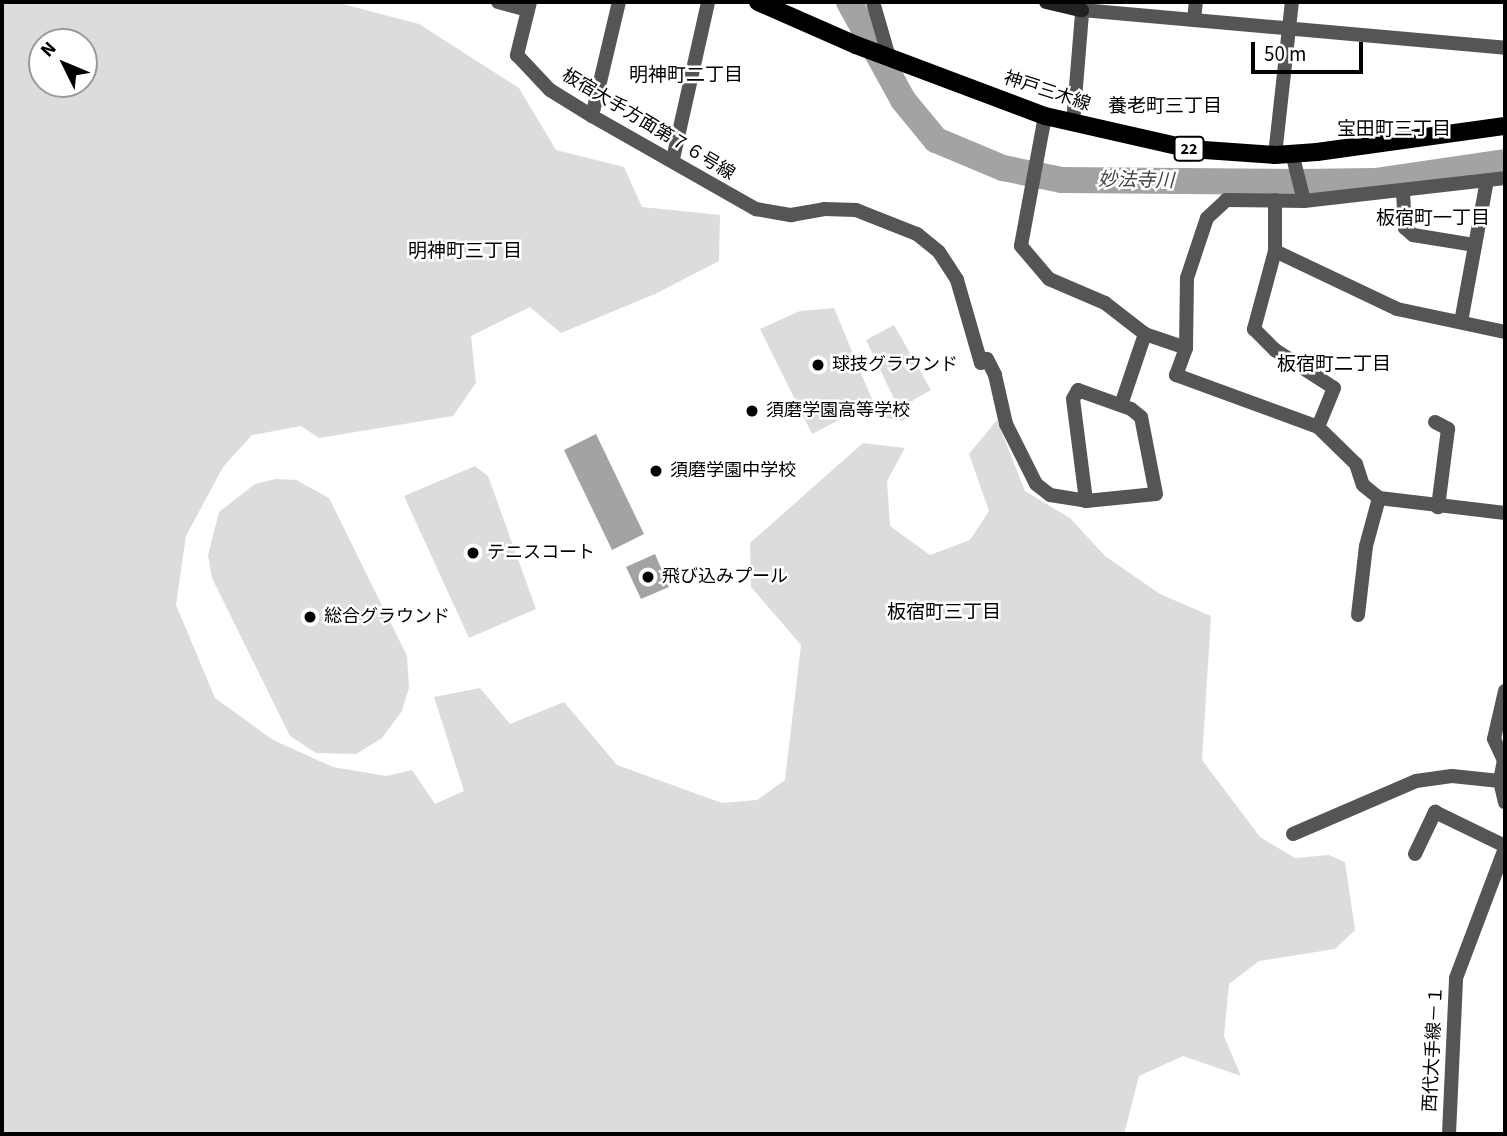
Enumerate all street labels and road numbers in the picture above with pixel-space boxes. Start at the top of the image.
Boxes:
street label: 板宿大手方面第７６号線 [558,65,738,185]
street label: 神戸三木線 [1001,68,1093,116]
road number: 22 [1173,136,1205,162]
street label: 西代大手線－１ [1420,986,1448,1112]

